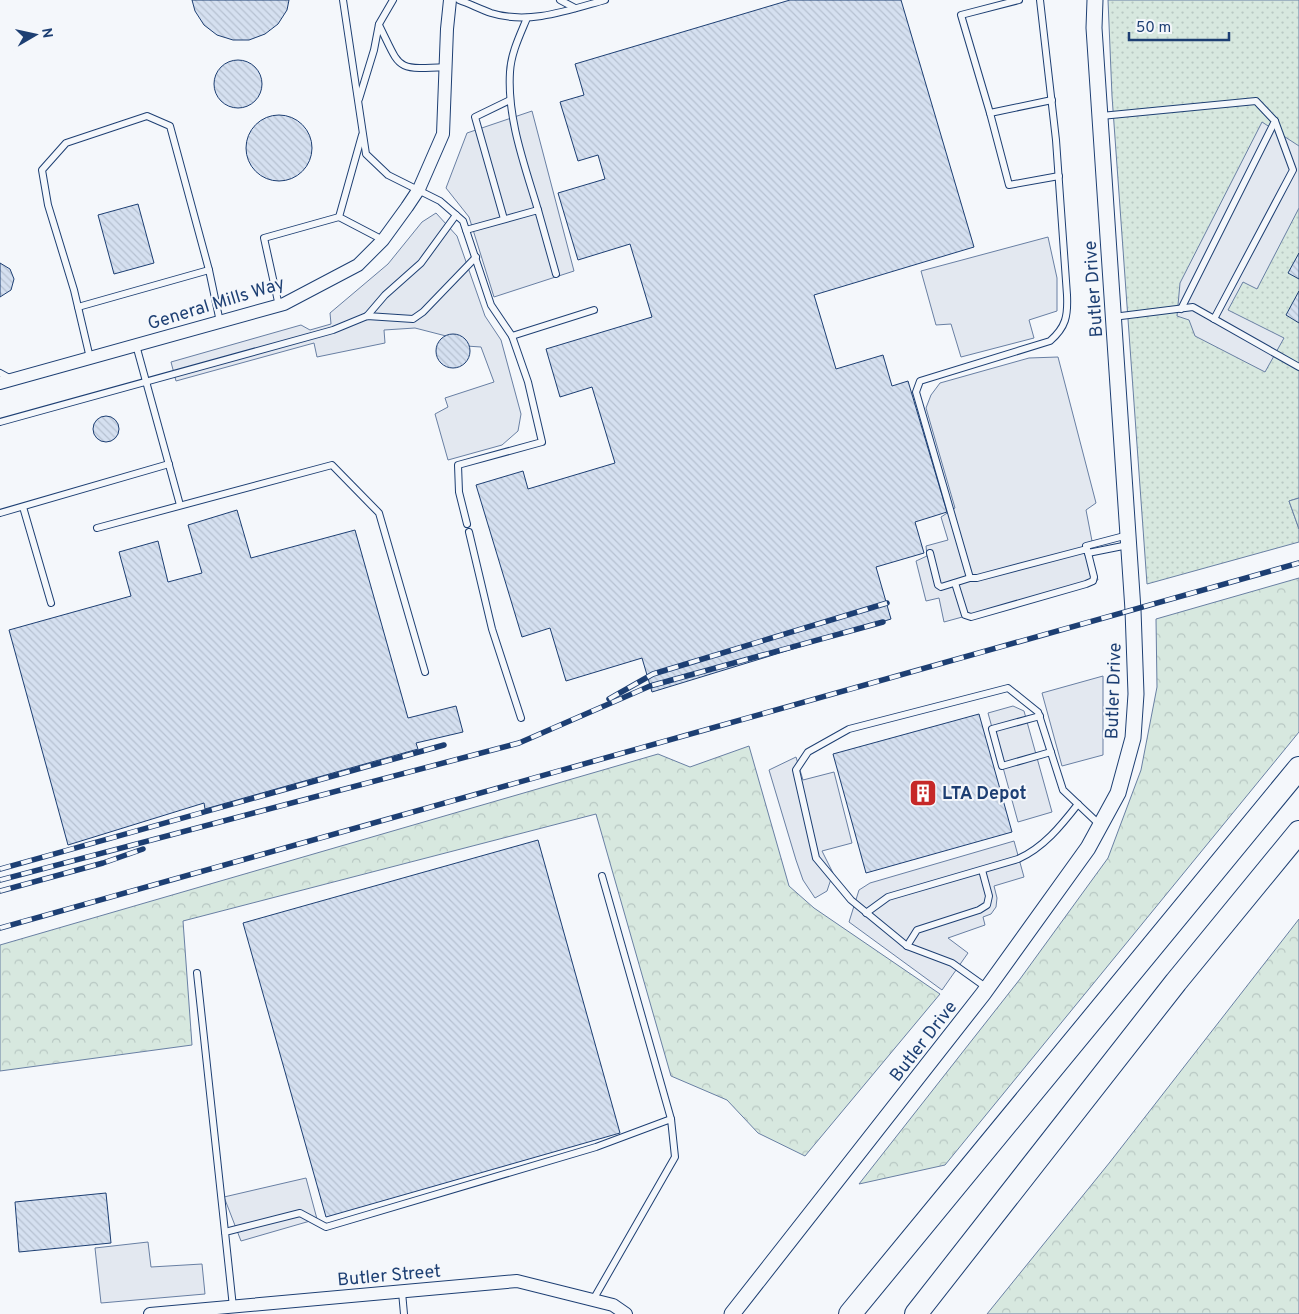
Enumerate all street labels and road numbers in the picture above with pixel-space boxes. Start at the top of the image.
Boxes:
street label: Butler Drive [1080,240,1109,338]
street label: General Mills Way [145,273,288,336]
street label: Butler Drive [1101,642,1128,740]
street label: Butler Drive [885,997,963,1087]
street label: Butler Street [336,1261,442,1292]

